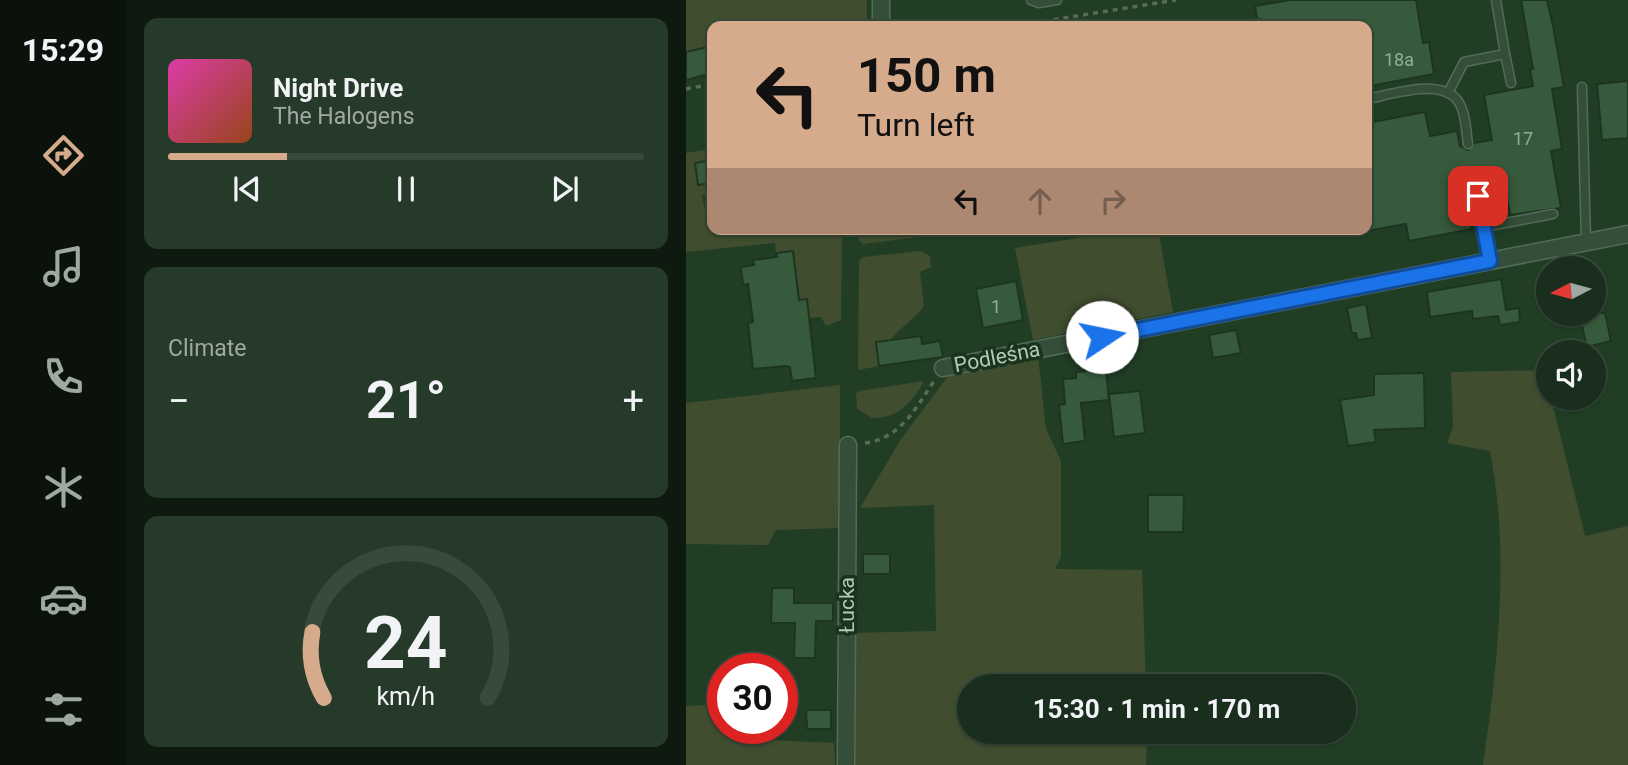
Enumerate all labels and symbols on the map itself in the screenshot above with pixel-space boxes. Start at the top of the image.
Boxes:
house number: 18a [1384,49,1414,70]
house number: 17 [1513,128,1533,149]
pin [1448,166,1508,226]
north arrow [1536,256,1606,326]
house number: 1 [991,296,1001,317]
position arrow [1065,300,1139,374]
street label: Podleśna [952,337,1042,377]
street label: Łucka [835,577,859,633]
speed limit sign: 30 [707,653,798,744]

